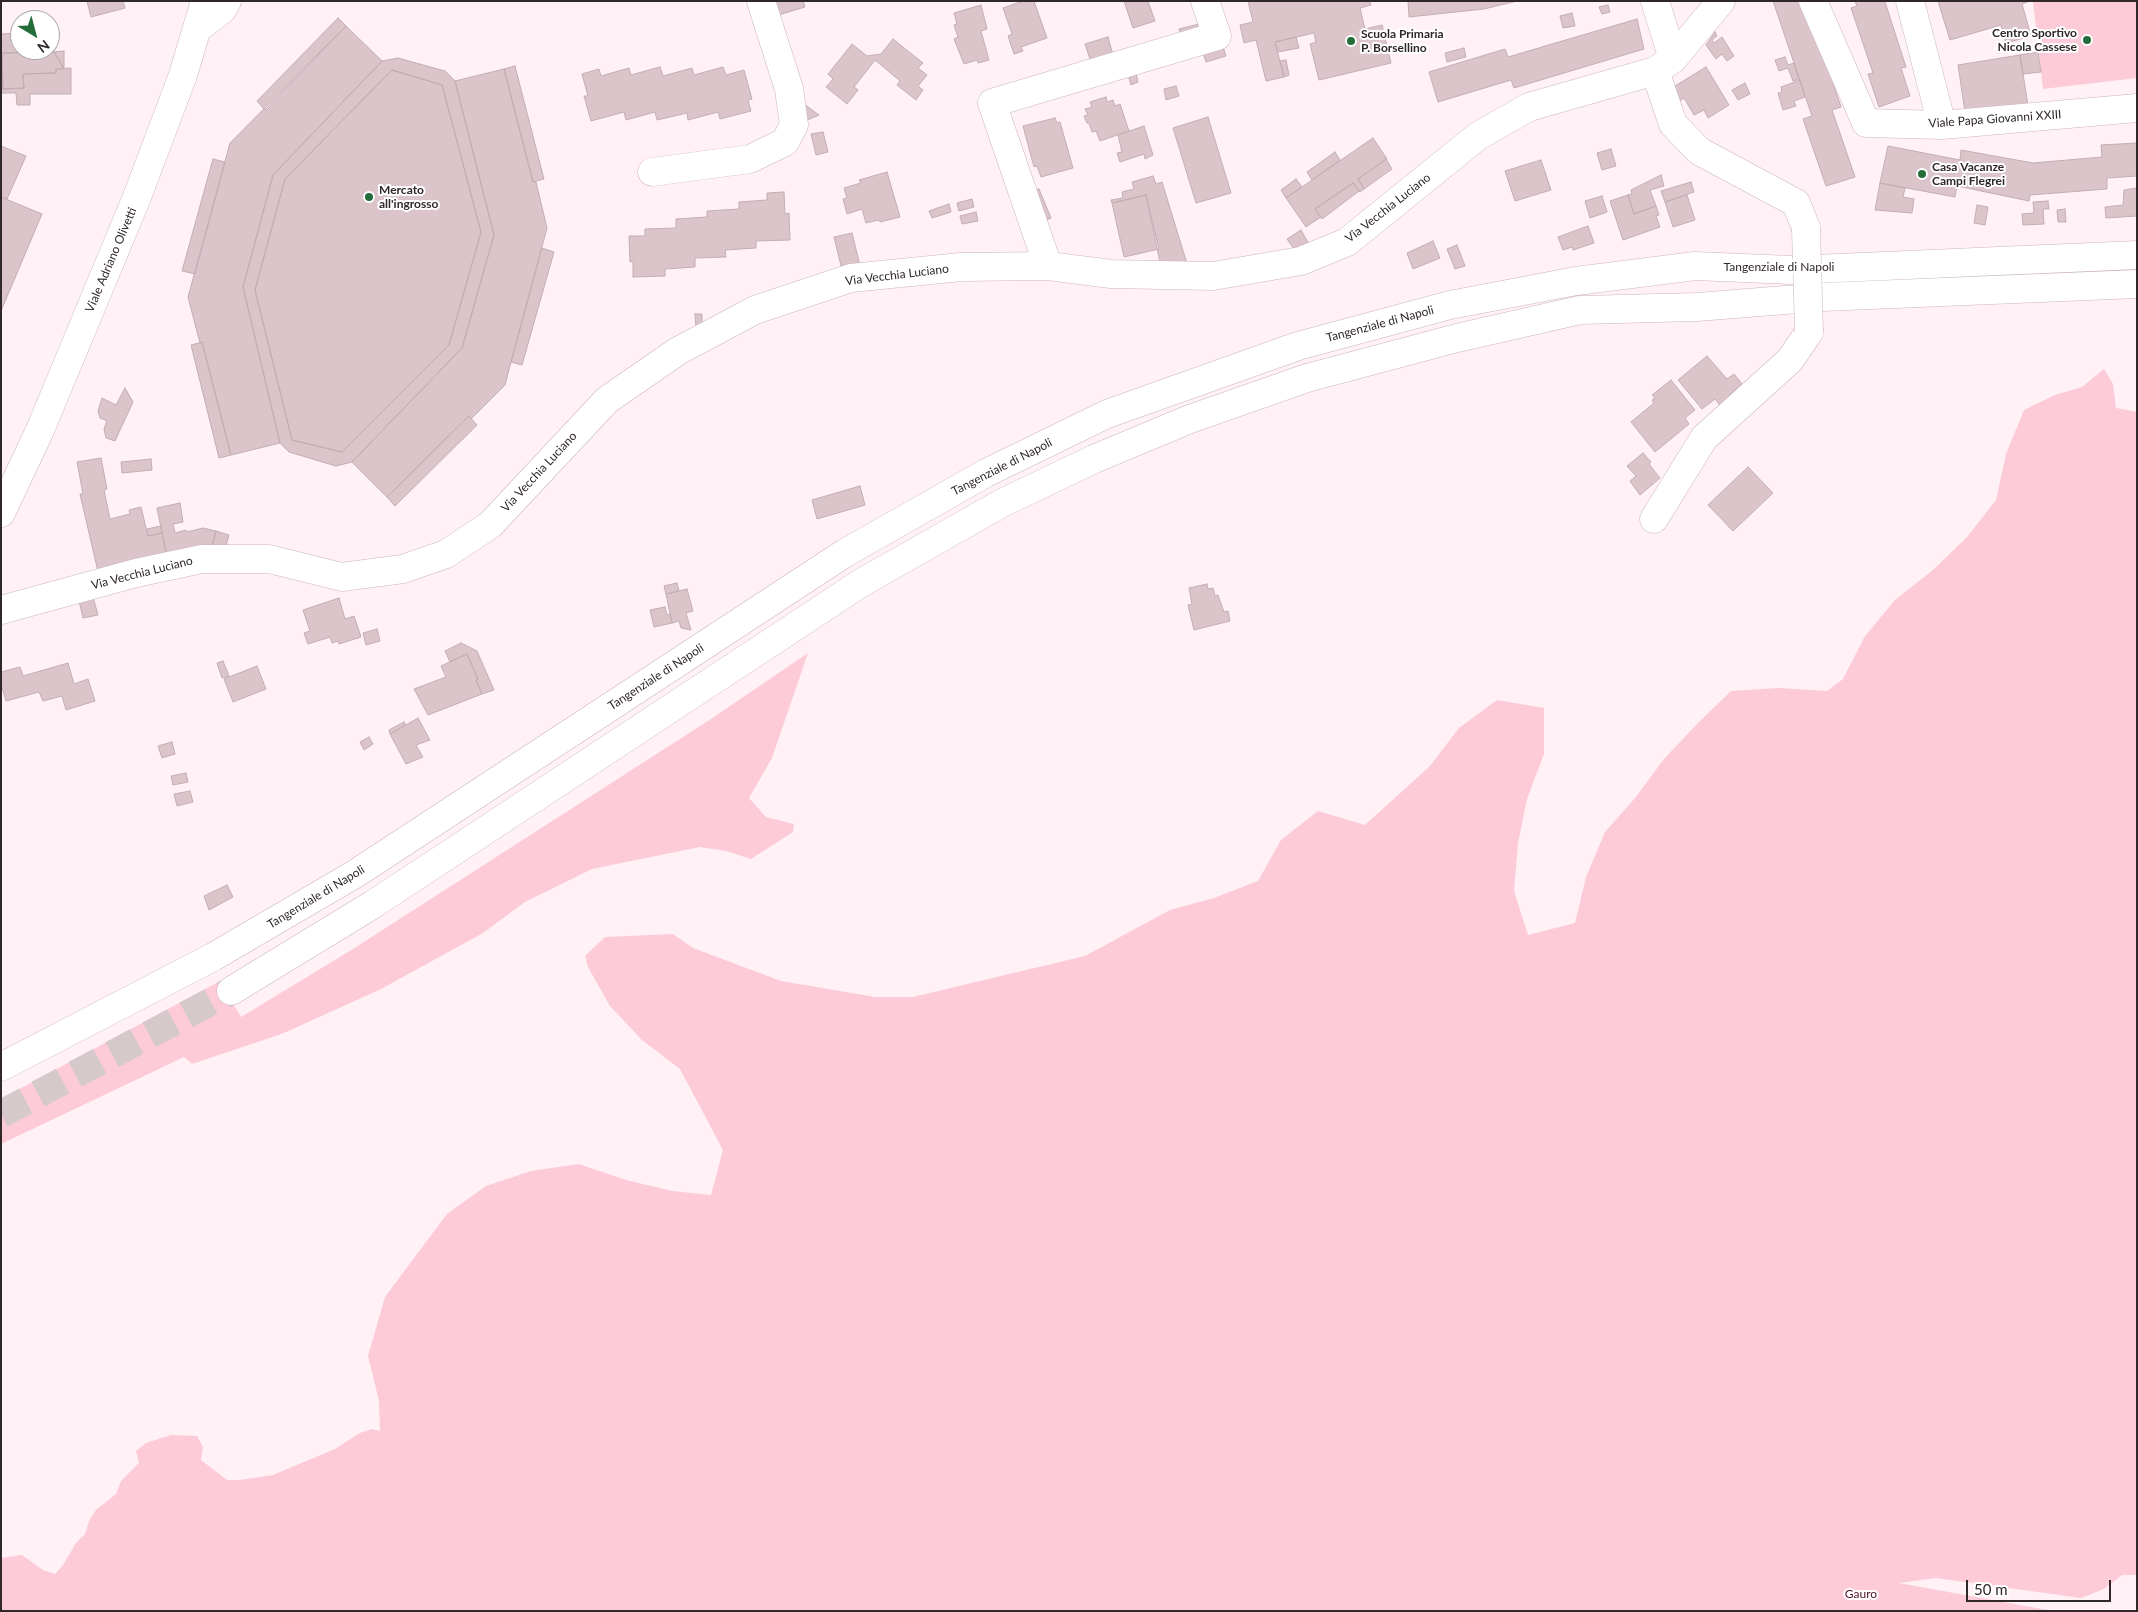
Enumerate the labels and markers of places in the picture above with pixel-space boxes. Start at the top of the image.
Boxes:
place label: Centro Sportivo Nicola Cassese [1992,26,2077,54]
place label: Scuola Primaria P. Borsellino [1361,27,1444,55]
marker: Centro Sportivo Nicola Cassese [2081,34,2093,46]
marker: Scuola Primaria P. Borsellino [1345,35,1357,47]
place label: Casa Vacanze Campi Flegrei [1932,160,2005,188]
marker: Casa Vacanze Campi Flegrei [1916,168,1928,180]
place label: Mercato all'ingrosso [379,183,438,211]
marker: Mercato all'ingrosso [363,191,375,203]

